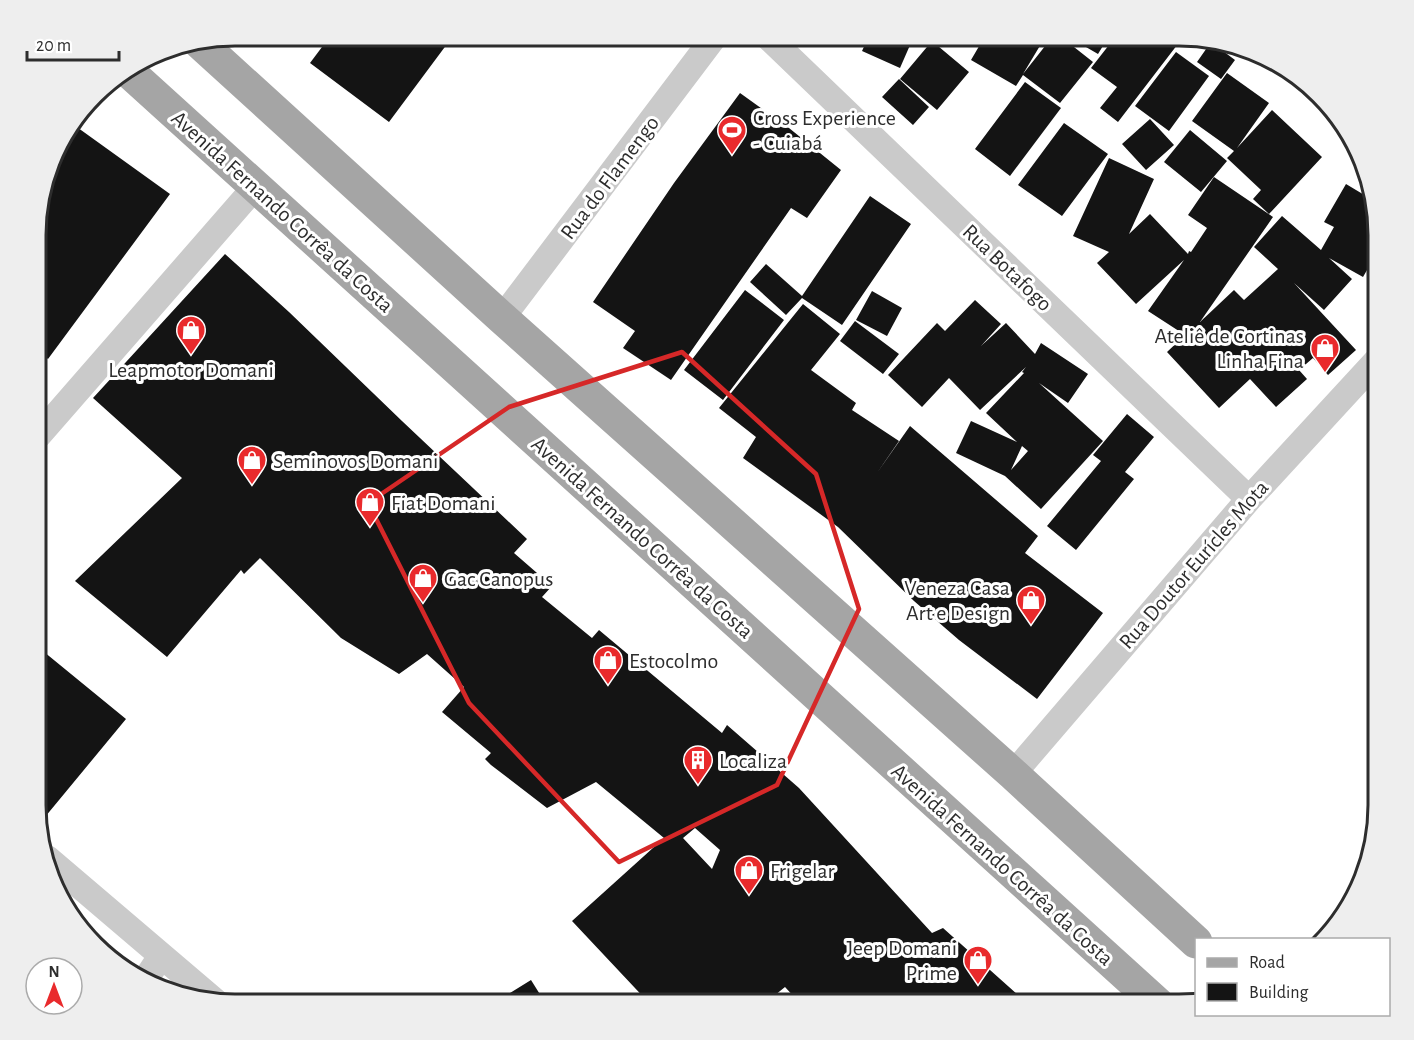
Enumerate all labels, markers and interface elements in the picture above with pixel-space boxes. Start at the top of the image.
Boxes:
scale bar [27,24,118,62]
text: 20 m [36,37,71,55]
street label: Avenida Fernando Corrêa da Costa [167,107,397,317]
place label: Cross Experience - Cuiabá [753,107,896,154]
street label: Rua do Flamengo [556,112,663,243]
sports icon: Cross Experience - Cuiabá [716,114,748,156]
street label: Rua Botafogo [958,220,1056,315]
shop icon: Leapmotor Domani [175,314,207,356]
place label: Ateliê de Cortinas Linha Fina [1154,325,1304,372]
shop icon: Ateliê de Cortinas Linha Fina [1309,332,1341,374]
place label: Leapmotor Domani [108,359,274,381]
street label: Avenida Fernando Corrêa da Costa [527,433,757,643]
shop icon: Seminovos Domani [236,444,268,486]
place label: Seminovos Domani [273,450,438,472]
street label: Rua Doutor Eurícles Mota [1115,476,1273,653]
shop icon: Fiat Domani [354,486,386,528]
place label: Fiat Domani [391,492,496,514]
shop icon: Gac Canopus [407,562,439,604]
place label: Gac Canopus [444,568,553,590]
place label: Veneza Casa Art e Design [904,577,1010,624]
shop icon: Veneza Casa Art e Design [1015,584,1047,626]
shop icon: Estocolmo [592,644,624,686]
place label: Estocolmo [629,650,718,672]
building icon: Localiza [682,744,714,786]
place label: Localiza [719,750,787,772]
street label: Avenida Fernando Corrêa da Costa [887,760,1117,970]
shop icon: Frigelar [733,854,765,896]
place label: Frigelar [770,860,835,882]
place label: Jeep Domani Prime [846,937,957,984]
legend [1195,938,1390,1016]
shop icon: Jeep Domani Prime [962,944,994,986]
text: Road [1249,954,1285,972]
north arrow [24,956,84,1016]
text: N [48,964,60,980]
text: Building [1249,984,1309,1002]

